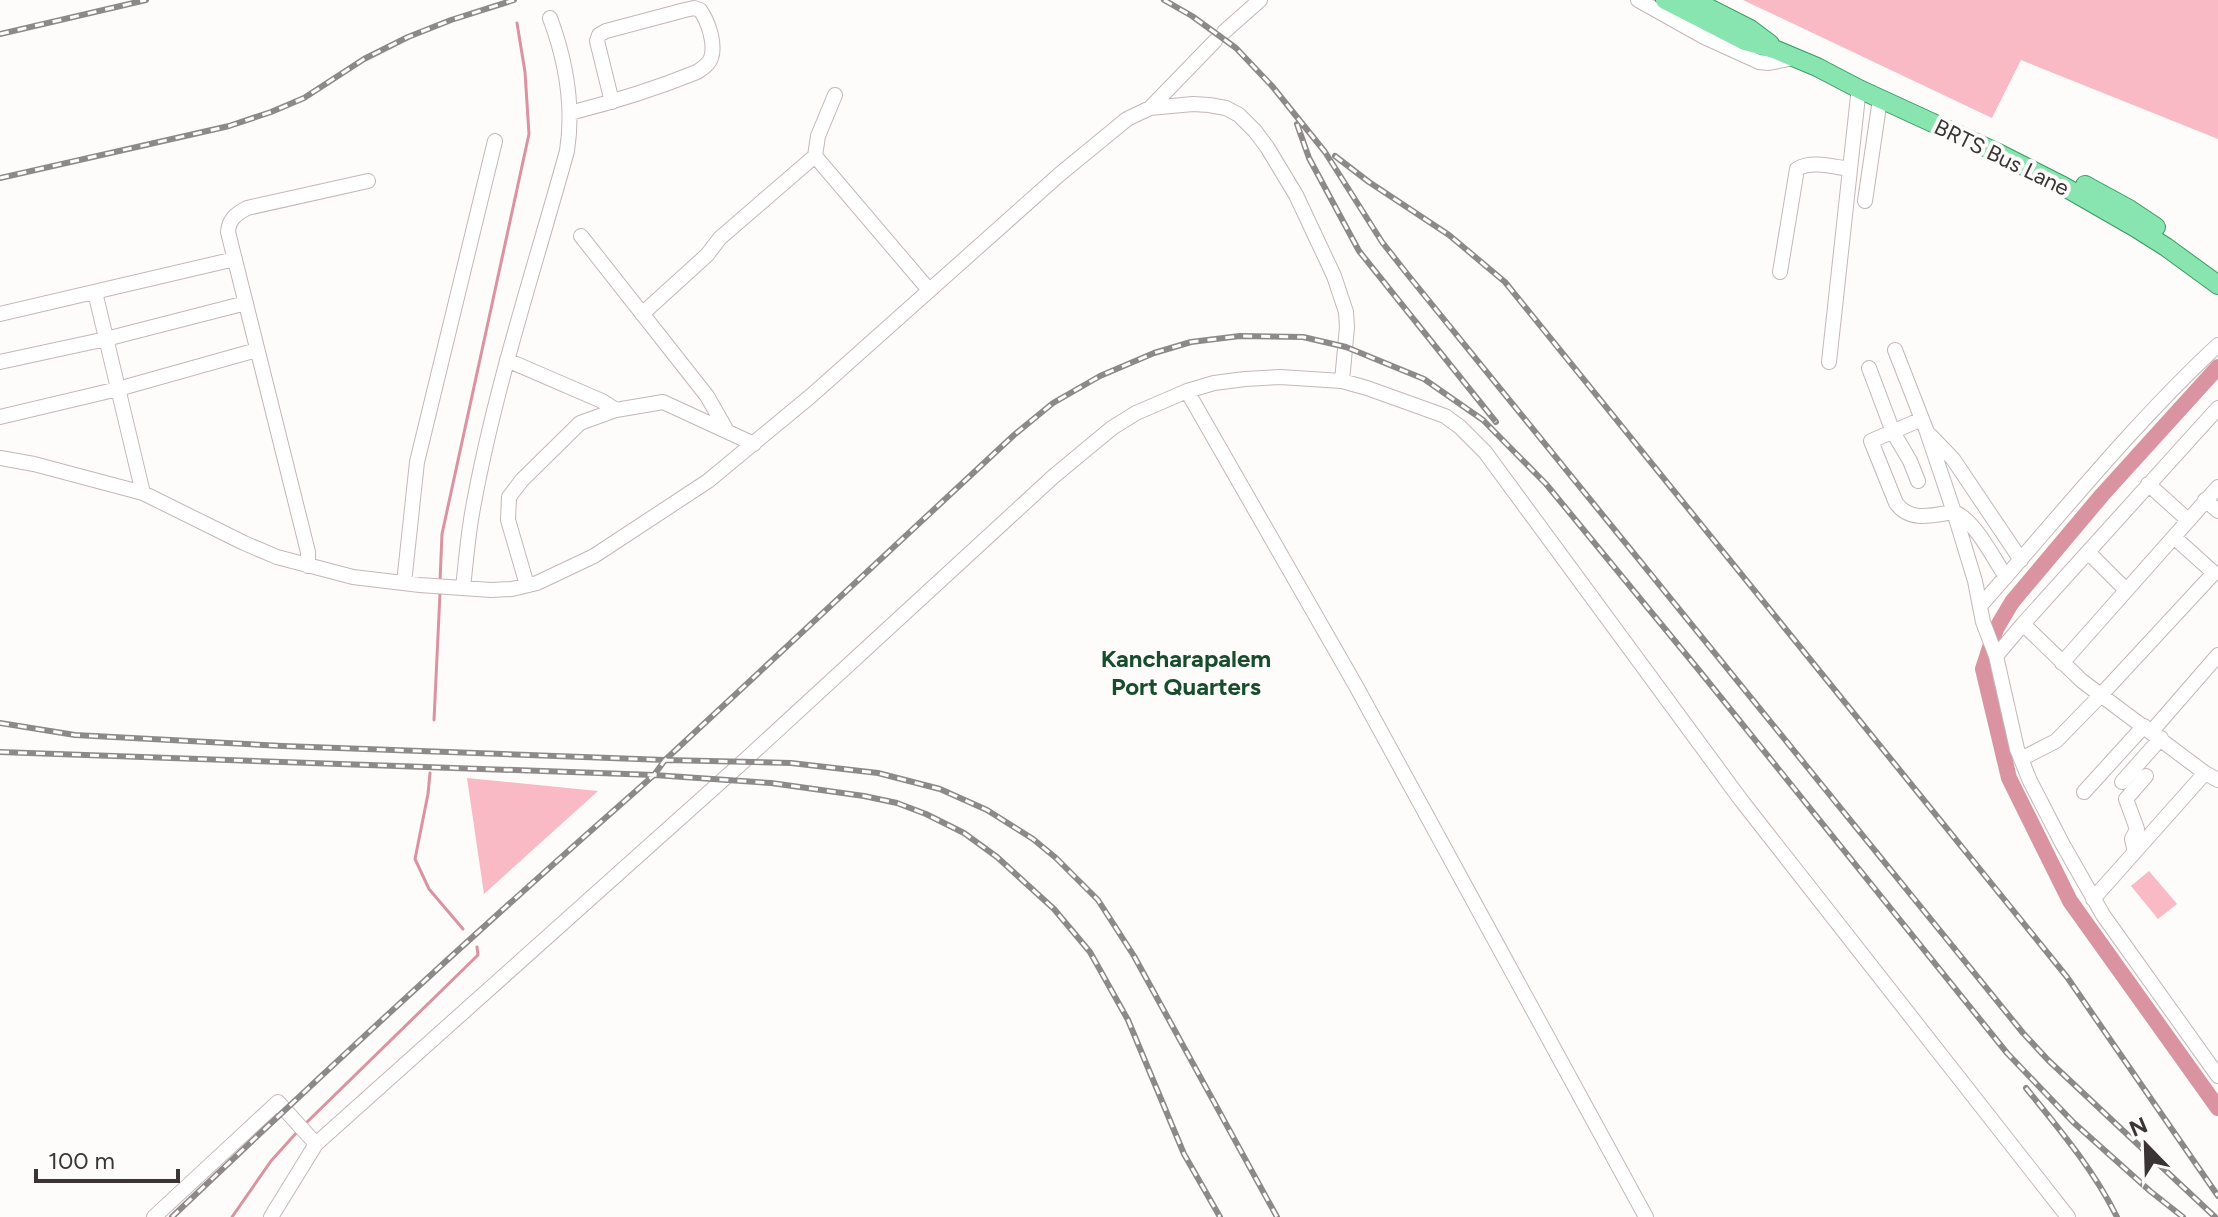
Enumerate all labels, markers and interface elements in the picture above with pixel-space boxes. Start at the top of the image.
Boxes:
street label: BRTS Bus Lane [1930,113,2074,202]
district label: Kancharapalem Port Quarters [1101,644,1271,701]
north arrow [2106,1105,2186,1185]
text: N [2125,1111,2151,1143]
scale bar [36,1133,178,1183]
text: 100 m [48,1146,115,1175]

